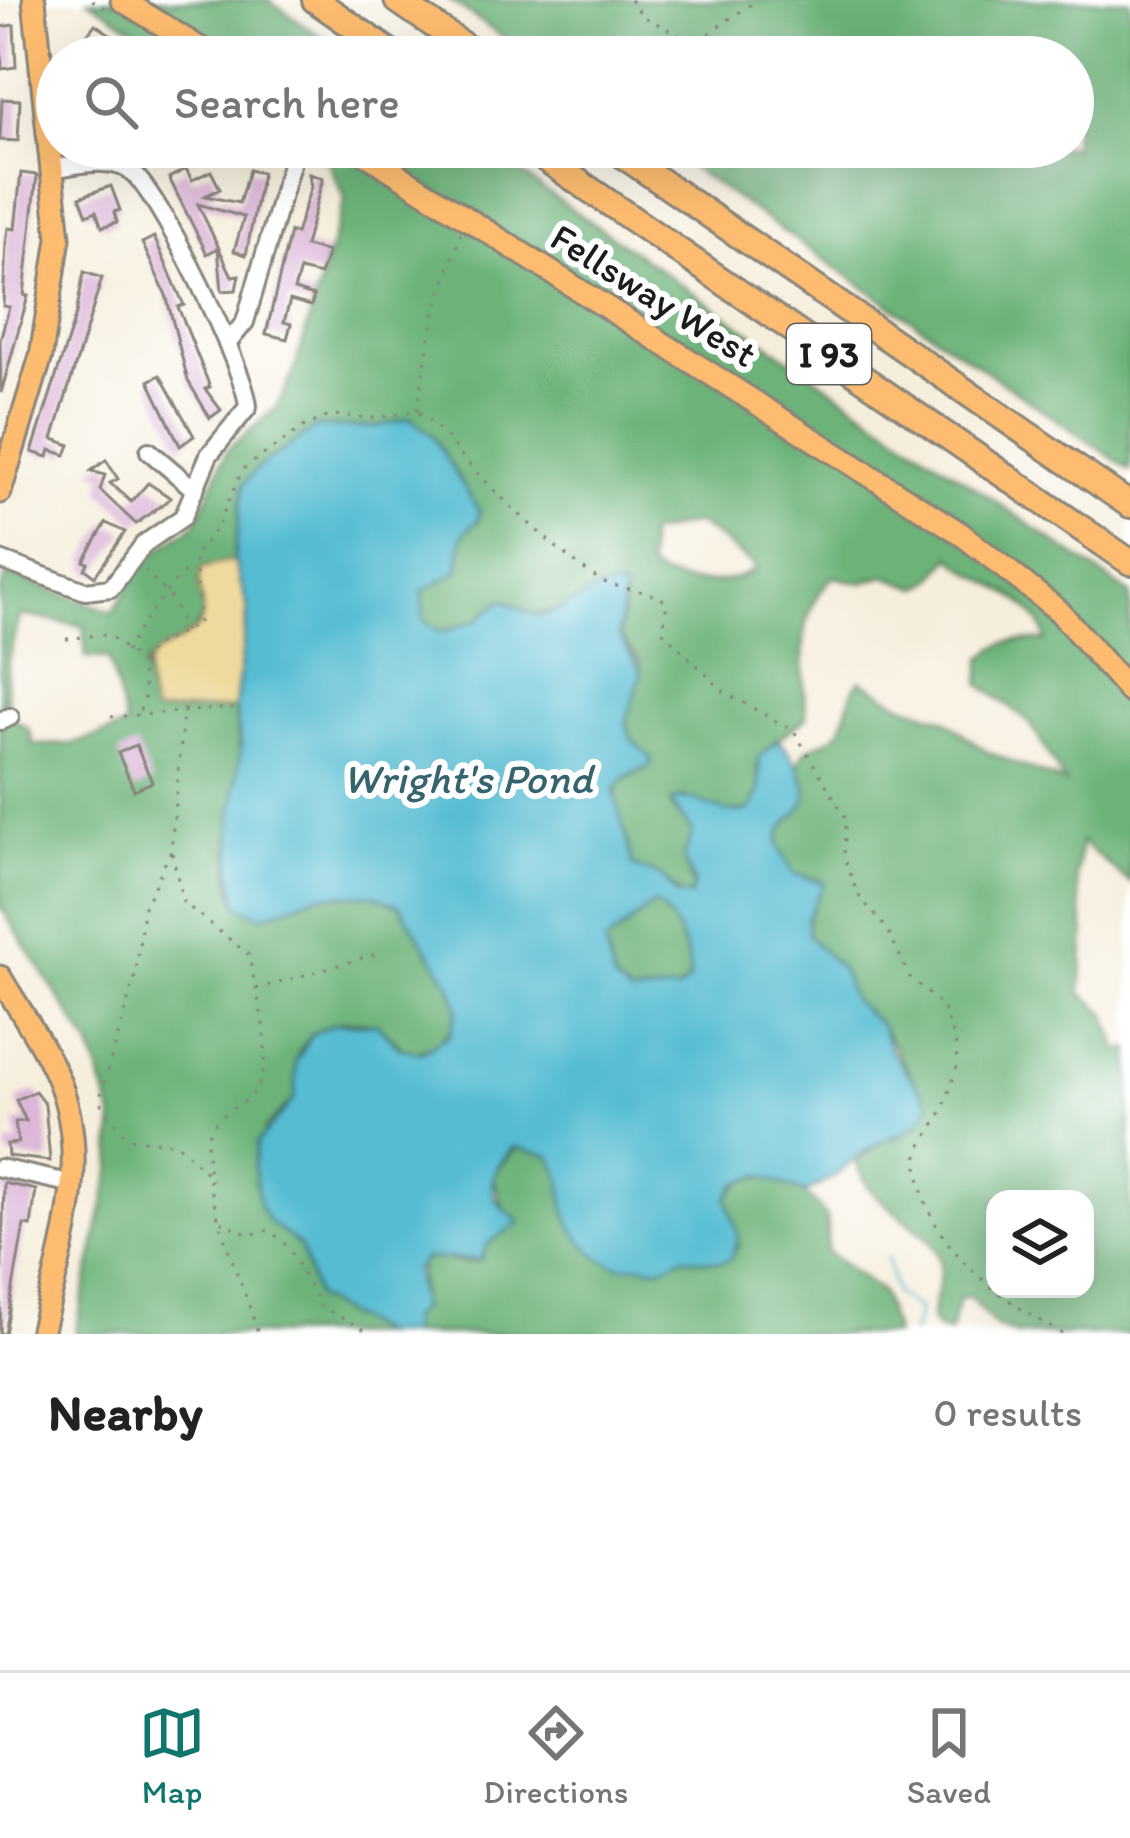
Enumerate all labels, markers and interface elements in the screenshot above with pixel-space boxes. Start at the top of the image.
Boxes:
search box [36,36,1094,168]
icon: search [78,69,144,135]
text: Search here [174,75,400,129]
street label: Fellsway West [542,213,766,377]
road number: I 93 [787,324,871,384]
water label: Wright's Pond [343,753,596,804]
map controls [986,1190,1094,1298]
button: layers [986,1190,1094,1298]
text: Nearby [48,1382,203,1443]
text: 0 results [933,1389,1082,1436]
tab: Map [139,1700,205,1811]
tab: Directions [483,1700,628,1811]
tab: Saved [907,1700,991,1811]

